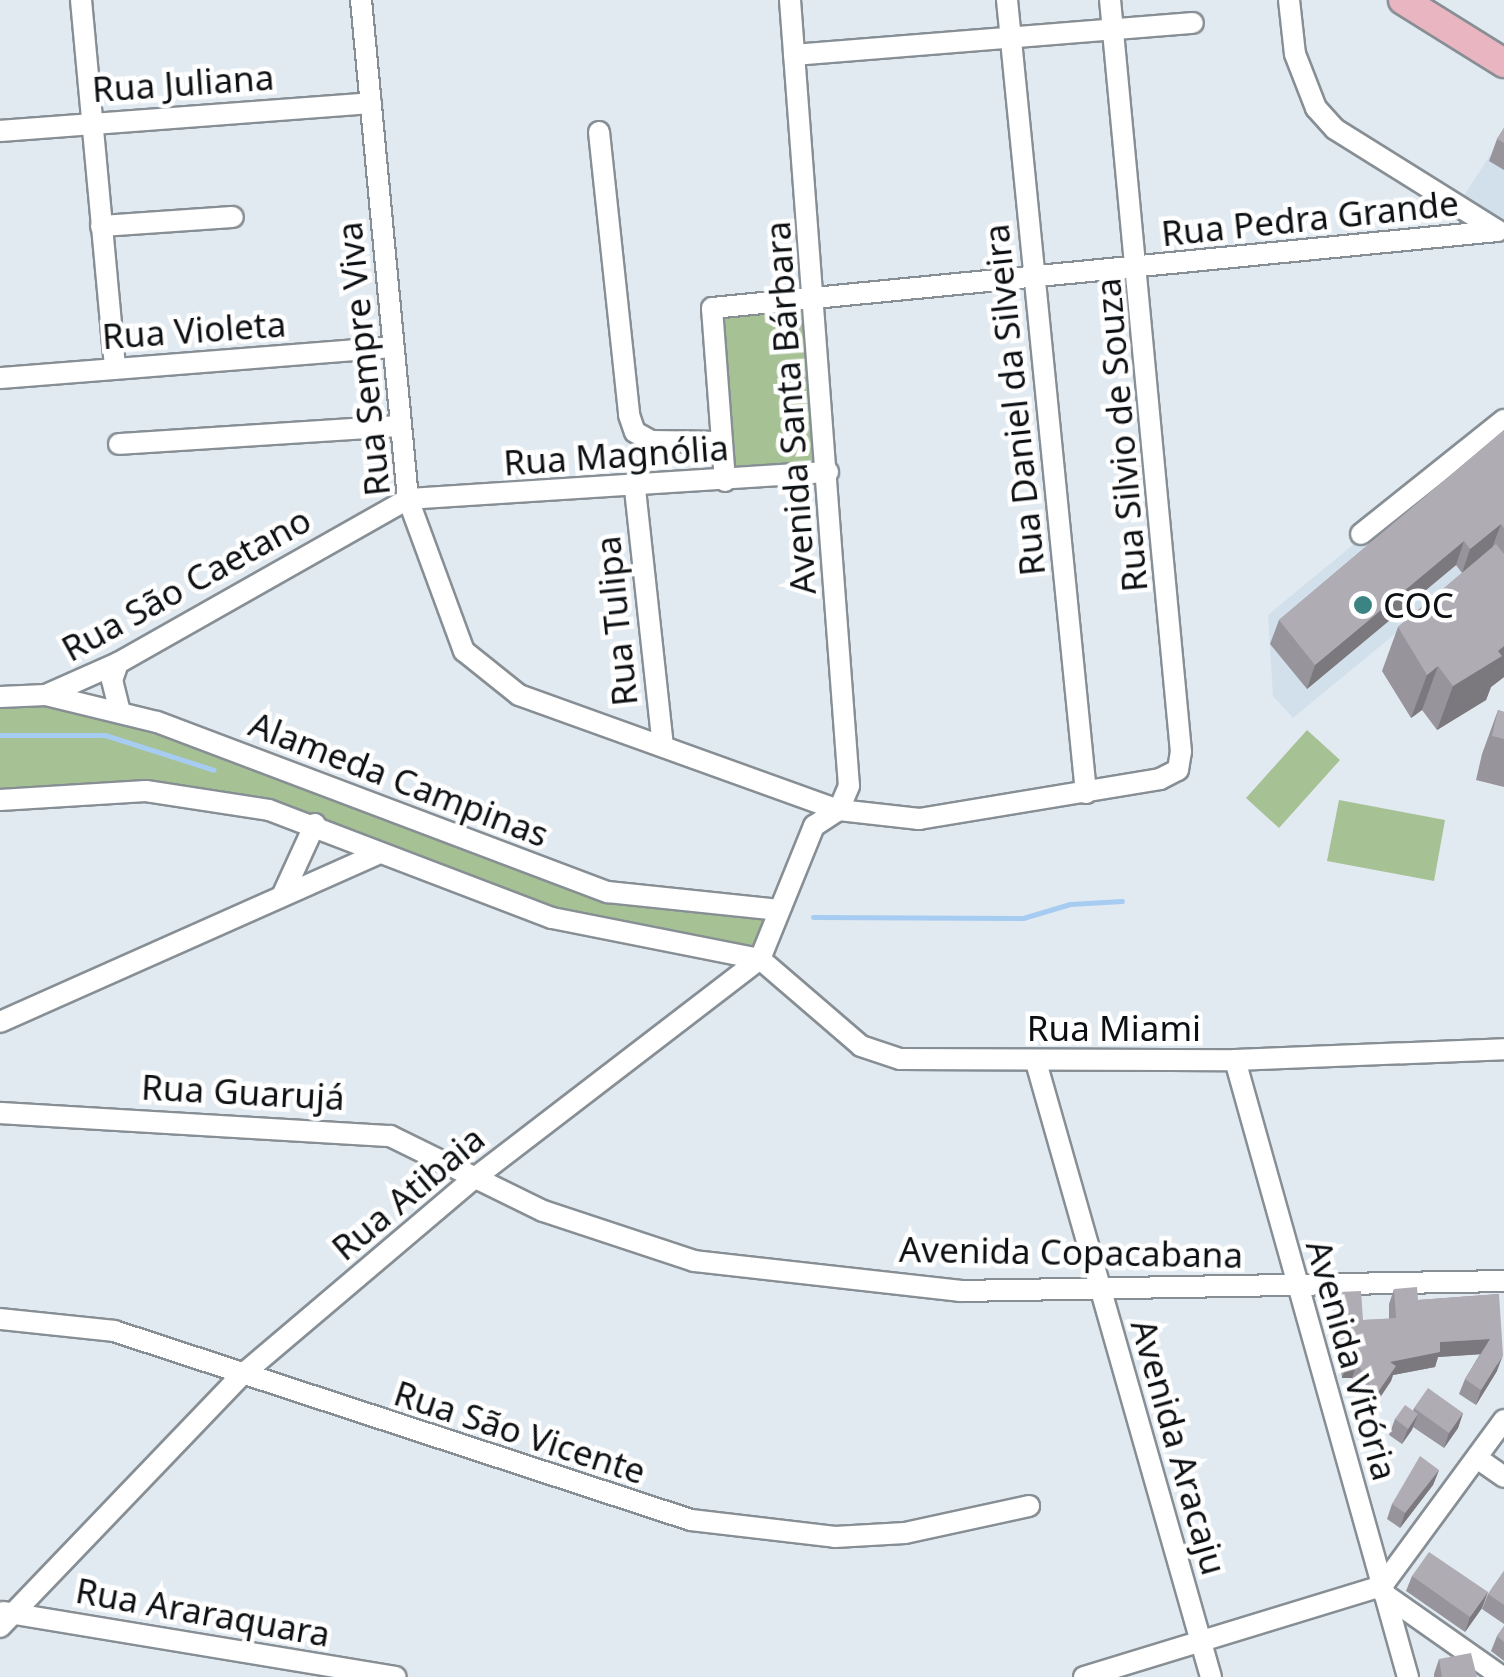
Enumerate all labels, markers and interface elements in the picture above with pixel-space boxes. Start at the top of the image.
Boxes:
street label: Rua Juliana [91,56,275,110]
street label: Rua Pedra Grande [1159,181,1461,255]
street label: Rua Sempre Viva [328,220,398,498]
street label: Avenida Santa Bárbara [756,220,824,596]
street label: Rua Daniel da Silveira [975,222,1053,578]
street label: Rua Silvio de Souza [1086,276,1156,594]
street label: Rua Violeta [101,303,287,357]
street label: Rua Magnólia [502,426,730,484]
street label: Rua São Caetano [54,498,318,670]
street label: Rua Tulipa [586,534,646,708]
place label: COC [1383,584,1454,626]
marker: COC [1352,594,1374,616]
street label: Alameda Campinas [244,703,554,855]
street label: Rua Miami [1027,1007,1201,1049]
street label: Rua Guarujá [140,1066,346,1118]
street label: Rua Atibaia [323,1117,493,1269]
street label: Avenida Copacabana [899,1228,1243,1276]
street label: Avenida Vitória [1298,1235,1406,1485]
street label: Avenida Aracaju [1122,1314,1236,1580]
street label: Rua São Vicente [389,1372,651,1492]
street label: Rua Araraquara [73,1569,333,1655]

